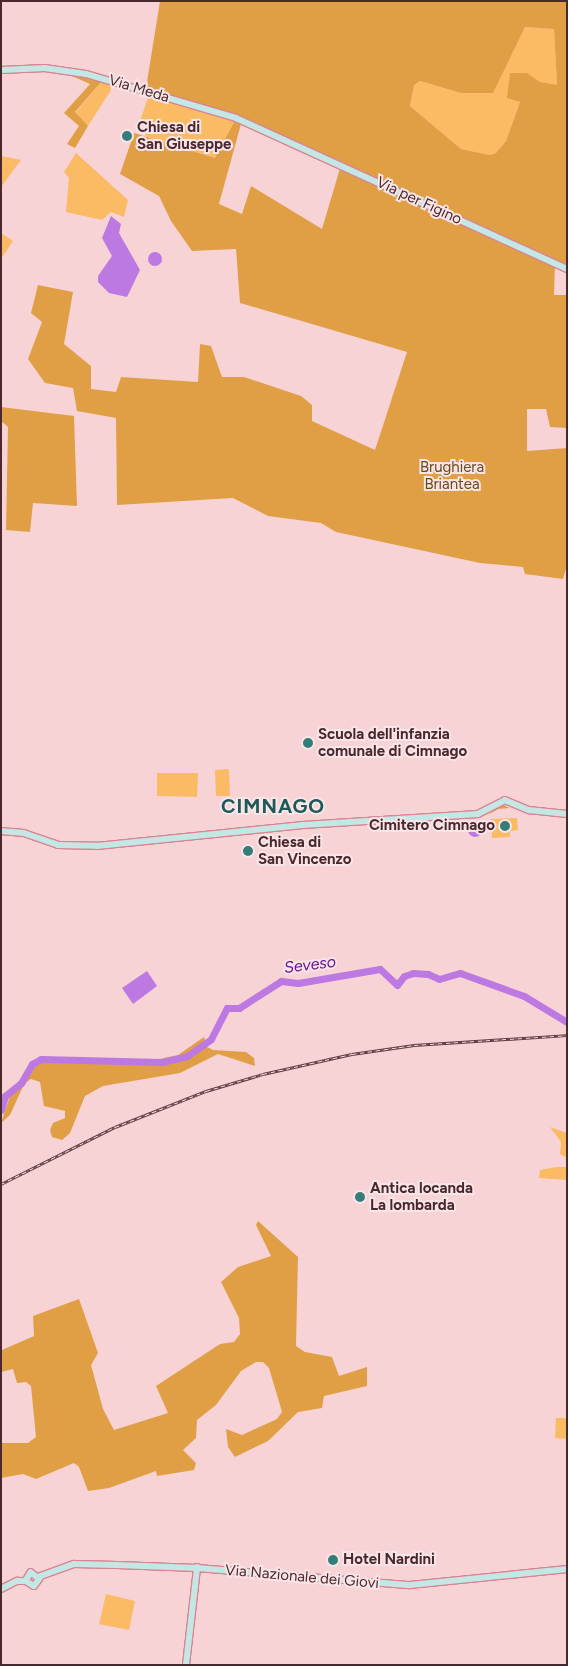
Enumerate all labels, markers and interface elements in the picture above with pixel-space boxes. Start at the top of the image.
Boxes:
street label: Via Meda [106,71,172,107]
place label: Chiesa di San Giuseppe [137,118,231,153]
marker: Chiesa di San Giuseppe [121,130,133,142]
street label: Via per Figino [373,173,465,229]
park label: Brughiera Briantea [420,458,484,493]
place label: Scuola dell'infanzia comunale di Cimnago [318,725,467,760]
marker: Scuola dell'infanzia comunale di Cimnago [302,737,314,749]
district label: CIMNAGO [220,794,326,818]
place label: Cimitero Cimnago [369,817,495,835]
marker: Cimitero Cimnago [499,820,511,832]
place label: Chiesa di San Vincenzo [258,833,351,868]
marker: Chiesa di San Vincenzo [242,845,254,857]
water label: Seveso [283,952,337,978]
place label: Antica locanda La lombarda [370,1179,473,1214]
marker: Antica locanda La lombarda [354,1191,366,1203]
place label: Hotel Nardini [343,1551,435,1569]
marker: Hotel Nardini [327,1554,339,1566]
street label: Via Nazionale dei Giovi [224,1561,380,1593]

